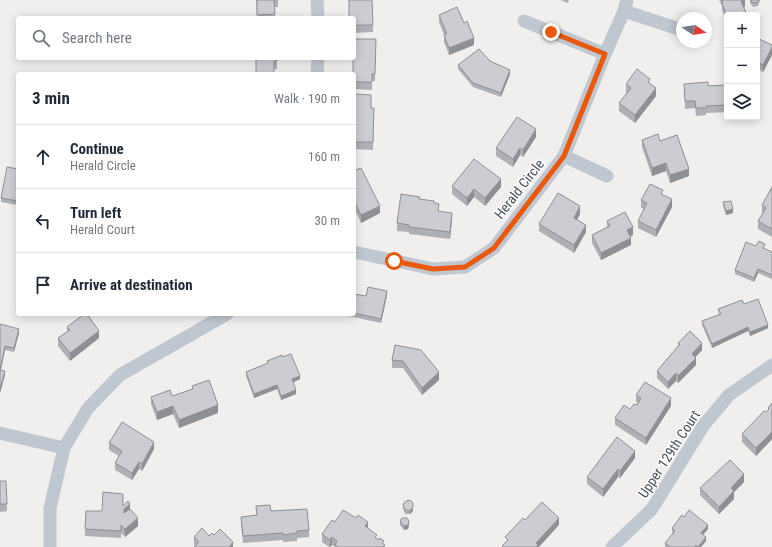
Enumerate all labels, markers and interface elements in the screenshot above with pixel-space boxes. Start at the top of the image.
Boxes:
north arrow [676,12,712,48]
map controls [724,12,760,120]
button: + [724,12,760,48]
search box [16,16,356,60]
route end [542,23,560,41]
icon: search [30,27,52,49]
text: Search here [62,29,132,47]
button: − [724,48,760,84]
button: layers [724,84,760,120]
text: 3 min [32,88,70,108]
text: Walk · 190 m [274,91,340,106]
text: Continue [70,140,124,158]
icon: ahead [32,146,54,168]
text: 160 m [308,149,340,164]
street label: Herald Circle [491,156,547,222]
text: Herald Circle [70,158,136,173]
text: Turn left [70,204,121,222]
icon: left [32,210,54,232]
text: 30 m [314,213,340,228]
text: Herald Court [70,222,135,237]
route start [385,252,403,270]
icon: arrive [32,274,54,296]
text: Arrive at destination [70,276,193,294]
street label: Upper 129th Court [635,407,703,501]

